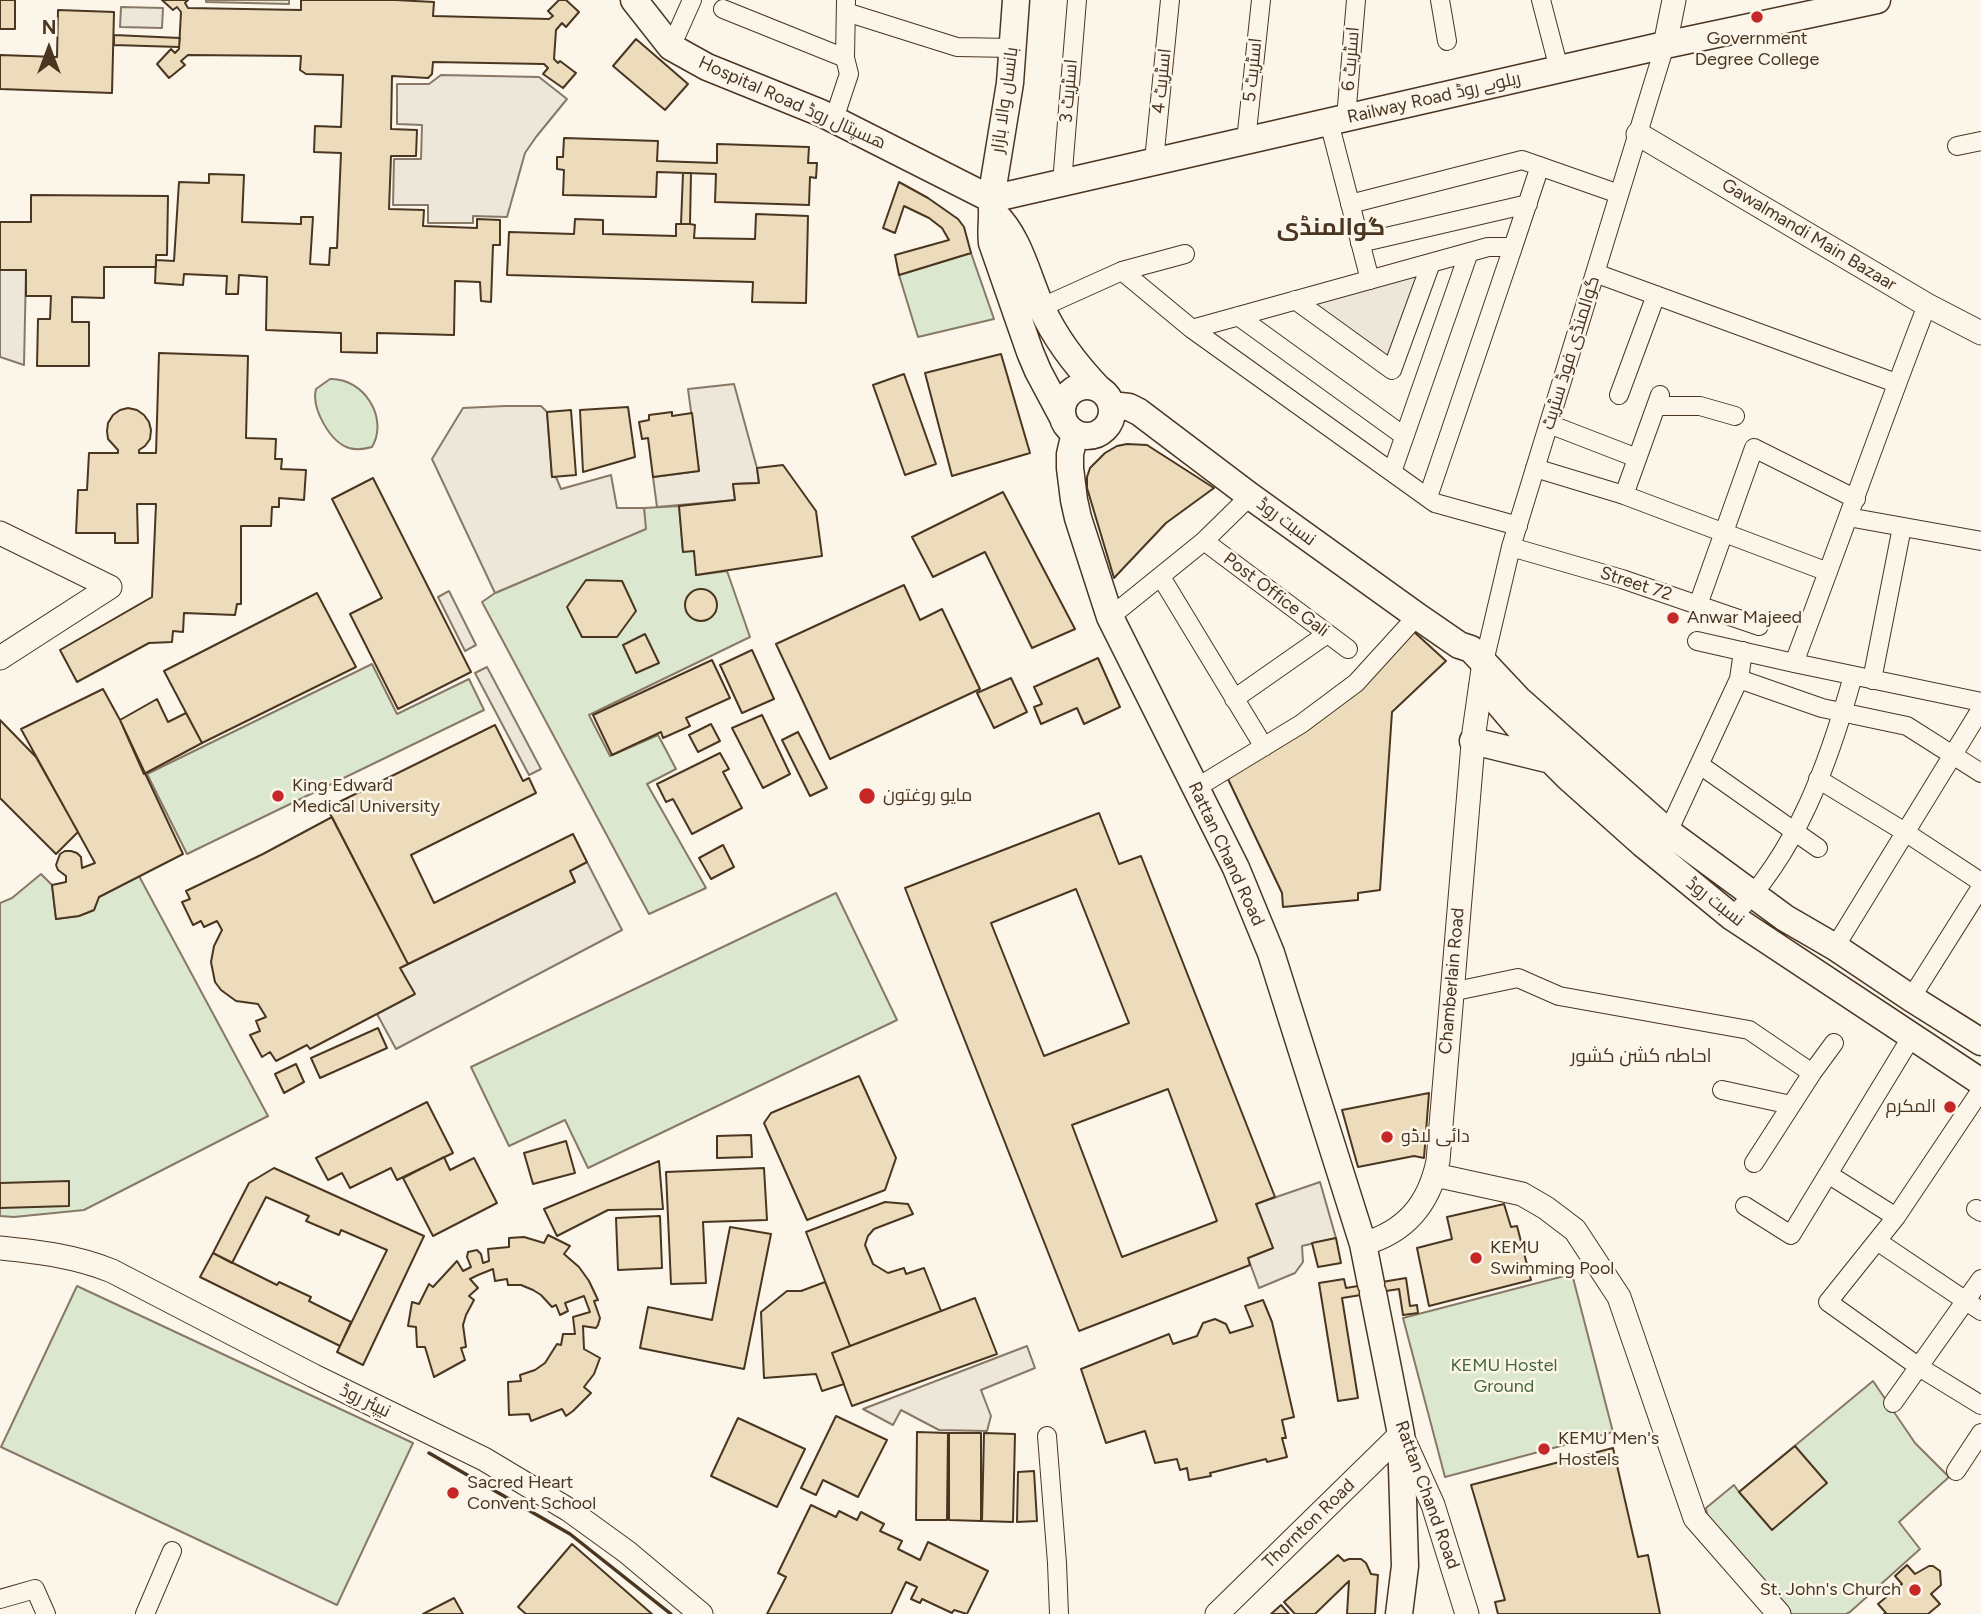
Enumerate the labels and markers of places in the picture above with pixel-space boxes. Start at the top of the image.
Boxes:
marker: Government Degree College [1749,9,1765,25]
place label: Government Degree College [1695,28,1819,70]
place label: Anwar Majeed [1687,607,1802,629]
marker: Anwar Majeed [1665,610,1681,626]
place label: King Edward Medical University [292,775,440,818]
place label: مایو روغتون [883,785,972,807]
marker: مایو روغتون [857,786,877,806]
marker: King Edward Medical University [270,788,286,804]
place label: المکرم [1886,1096,1936,1118]
marker: المکرم [1942,1099,1958,1115]
place label: دائی لاڈو [1401,1126,1470,1148]
marker: دائی لاڈو [1379,1129,1395,1145]
place label: KEMU Swimming Pool [1490,1237,1614,1280]
marker: KEMU Swimming Pool [1468,1250,1484,1266]
place label: KEMU Men's Hostels [1558,1428,1659,1470]
marker: KEMU Men's Hostels [1536,1441,1552,1457]
place label: Sacred Heart Convent School [467,1472,596,1514]
marker: Sacred Heart Convent School [445,1485,461,1501]
place label: St. John's Church [1760,1579,1901,1601]
marker: St. John's Church [1907,1582,1923,1598]

